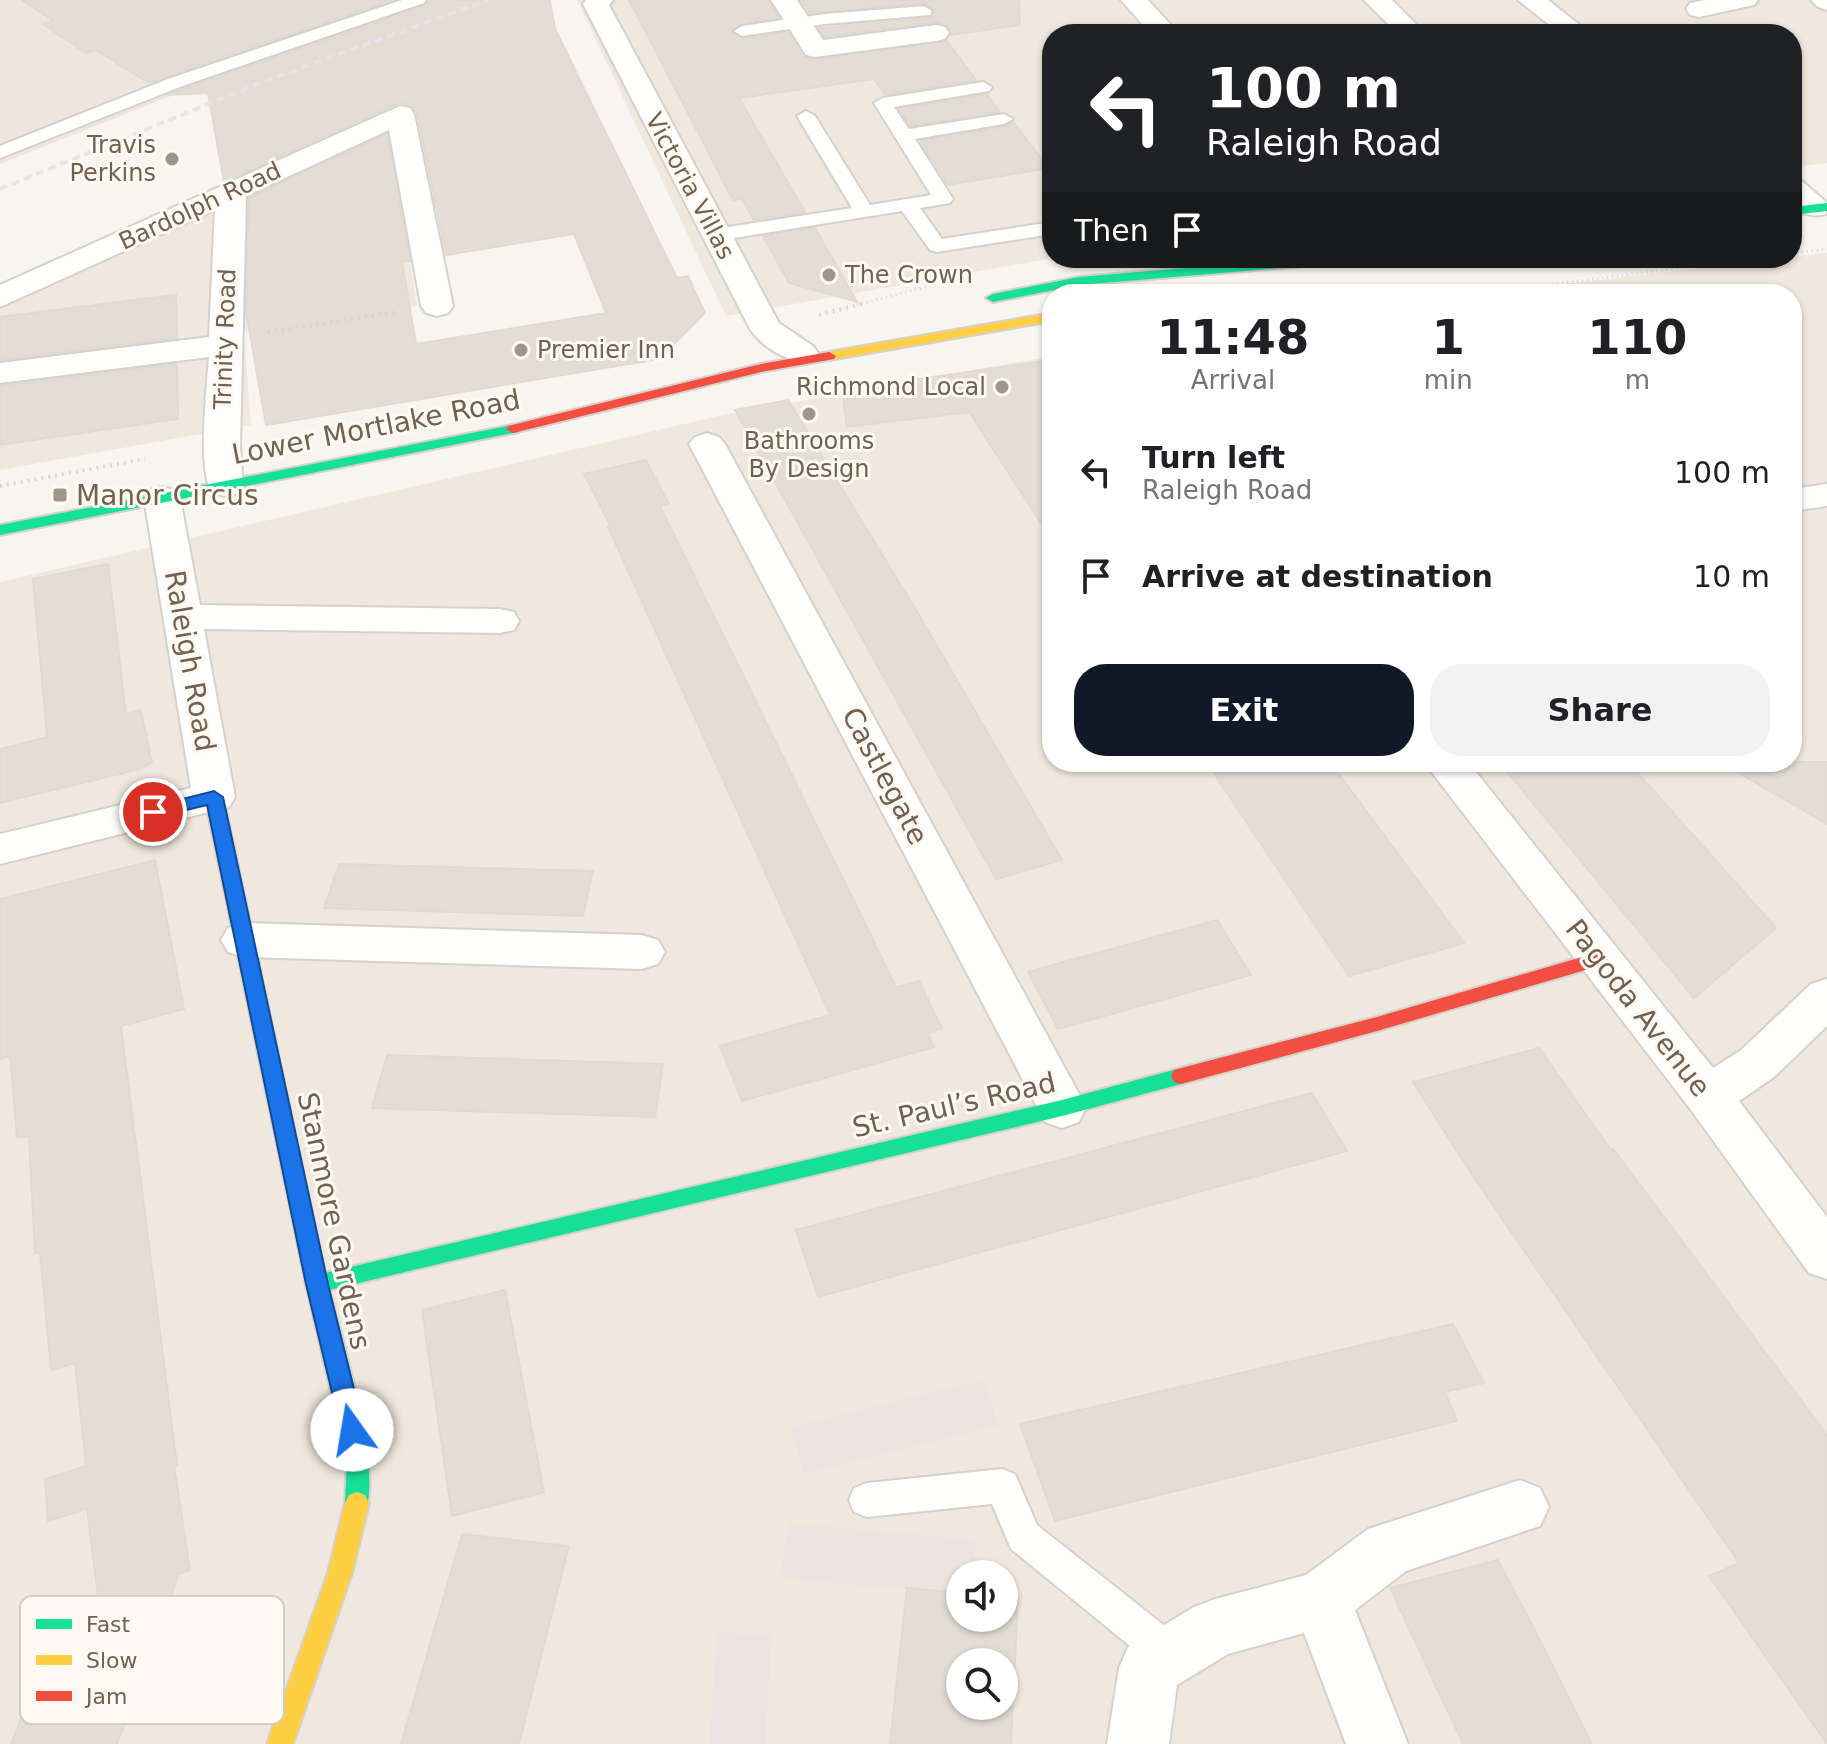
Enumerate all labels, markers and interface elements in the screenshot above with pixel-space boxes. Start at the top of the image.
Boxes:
text: 100 m [1206,55,1401,120]
icon: left [1074,56,1178,160]
street label: Victoria Villas [640,108,740,264]
text: Raleigh Road [1206,122,1442,163]
place label: Travis Perkins [69,131,156,187]
marker: Travis Perkins [163,150,181,168]
street label: Bardolph Road [115,156,285,256]
icon: arrive [1165,208,1209,252]
text: Then [1074,213,1149,248]
place label: The Crown [844,261,973,289]
marker: The Crown [820,266,838,284]
street label: Trinity Road [209,268,241,411]
text: 11:48 [1156,309,1309,365]
text: 1 [1432,309,1465,365]
text: 110 [1587,309,1687,365]
place label: Premier Inn [537,336,675,364]
marker: Premier Inn [512,341,530,359]
text: Arrival [1191,365,1275,395]
text: min [1424,365,1473,395]
text: m [1625,365,1650,395]
place label: Richmond Local [796,373,986,401]
marker: Richmond Local [993,378,1011,396]
street label: Lower Mortlake Road [229,383,523,471]
marker: Bathrooms By Design [800,405,818,423]
place label: Bathrooms By Design [744,427,874,483]
text: Turn left [1142,440,1285,475]
icon: left [1074,450,1118,494]
text: 100 m [1674,455,1770,490]
text: Raleigh Road [1142,475,1312,505]
place label: Manor Circus [76,479,259,512]
marker: Manor Circus [51,486,69,504]
icon: arrive [1074,554,1118,598]
text: Arrive at destination [1142,559,1493,594]
text: 10 m [1693,559,1770,594]
street label: Raleigh Road [158,568,222,754]
button: Exit [1074,664,1414,756]
button: Share [1430,664,1770,756]
street label: Castlegate [835,702,935,850]
pin [119,778,187,846]
icon: arrive [131,790,175,834]
street label: Pagoda Avenue [1559,913,1717,1103]
street label: St. Paul’s Road [849,1066,1059,1144]
street label: Stanmore Gardens [291,1089,377,1353]
position arrow [310,1388,394,1472]
map controls [946,1560,1018,1720]
button: sound [946,1560,1018,1632]
legend [20,1596,284,1724]
text: Fast [86,1612,131,1637]
text: Slow [86,1648,138,1673]
button: search [946,1648,1018,1720]
text: Jam [84,1684,127,1709]

